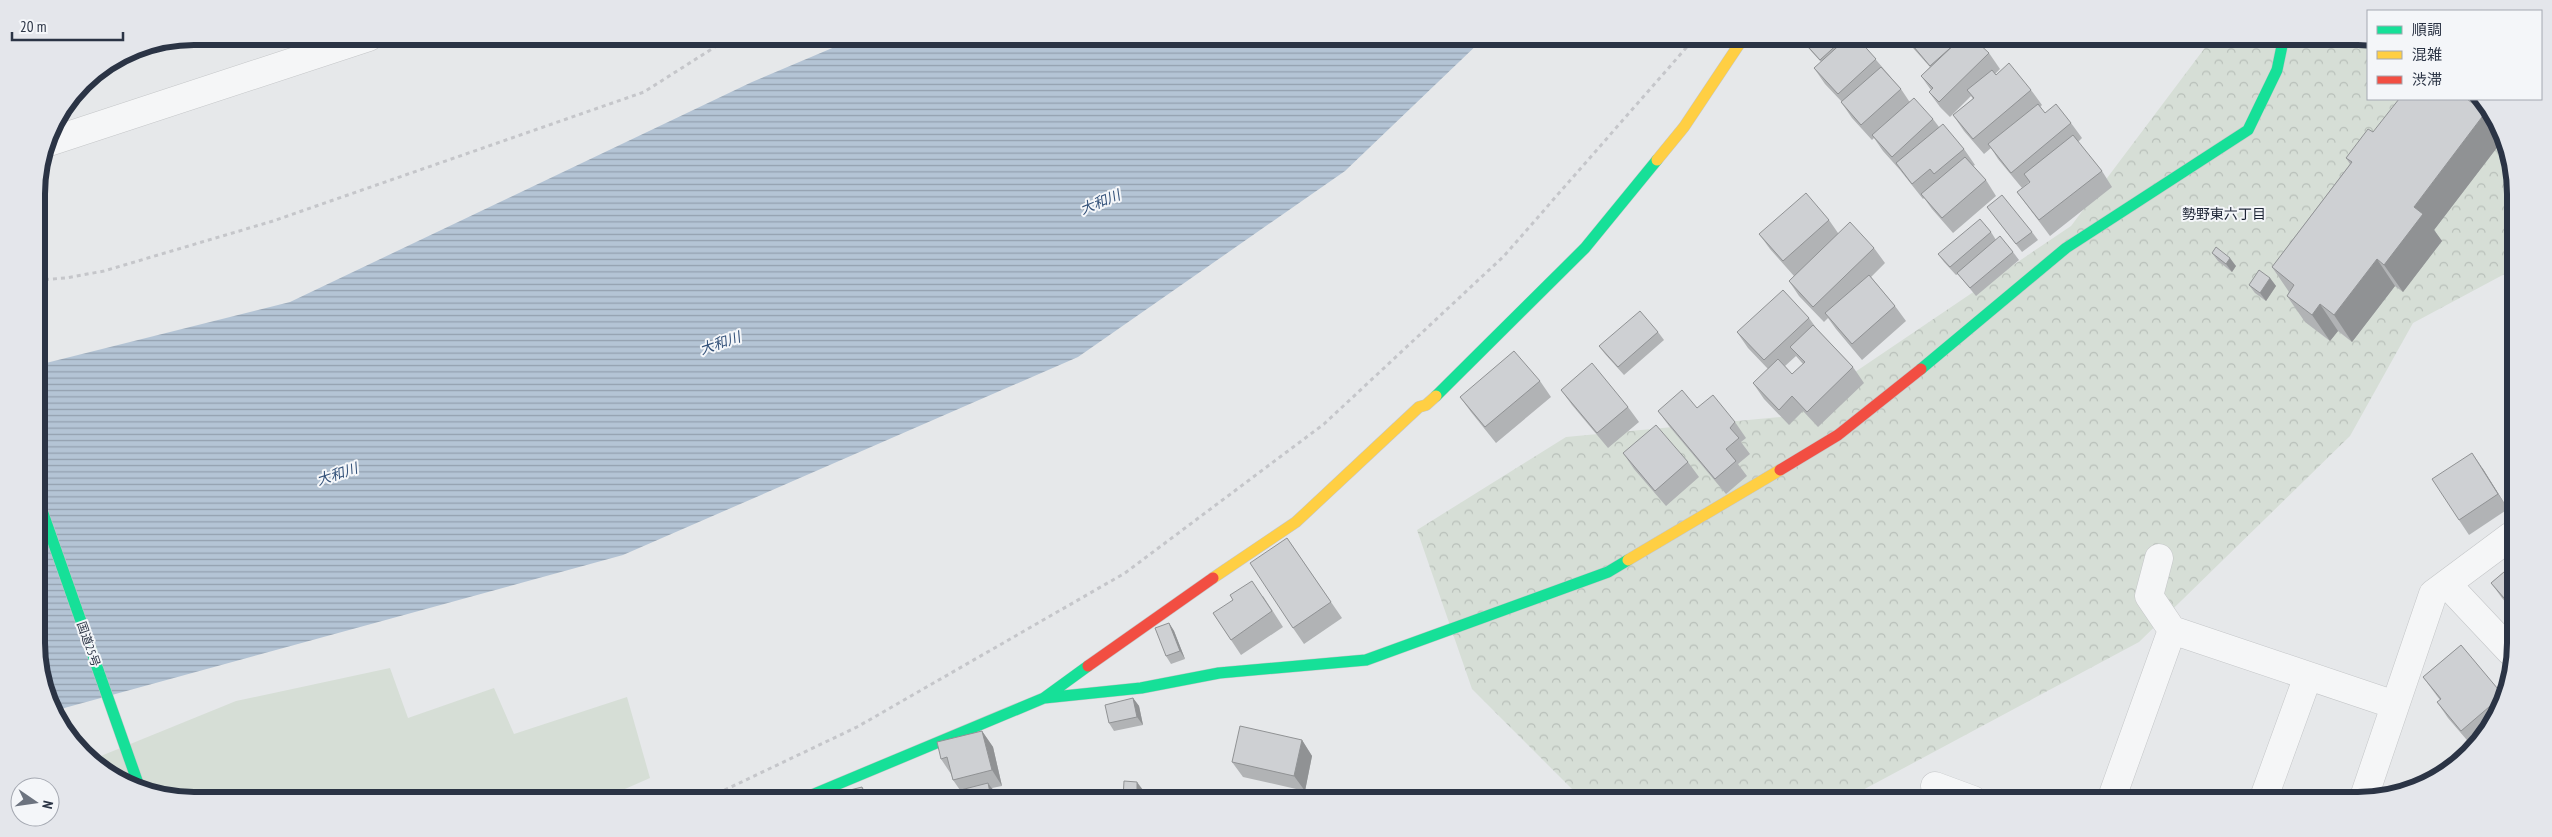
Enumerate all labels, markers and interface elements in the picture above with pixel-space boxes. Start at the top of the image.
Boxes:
scale bar [12,10,124,42]
legend [2367,10,2542,100]
text: 20 m [20,17,46,36]
text: 順調 [2412,20,2442,39]
text: 混雑 [2412,45,2442,64]
text: 渋滞 [2412,70,2442,89]
water label: 大和川 [1077,185,1125,218]
district label: 勢野東六丁目 [2182,205,2266,223]
water label: 大和川 [697,327,745,358]
water label: 大和川 [314,458,362,489]
street label: 国道25号 [74,619,104,669]
north arrow [10,777,60,827]
text: N [38,799,57,811]

